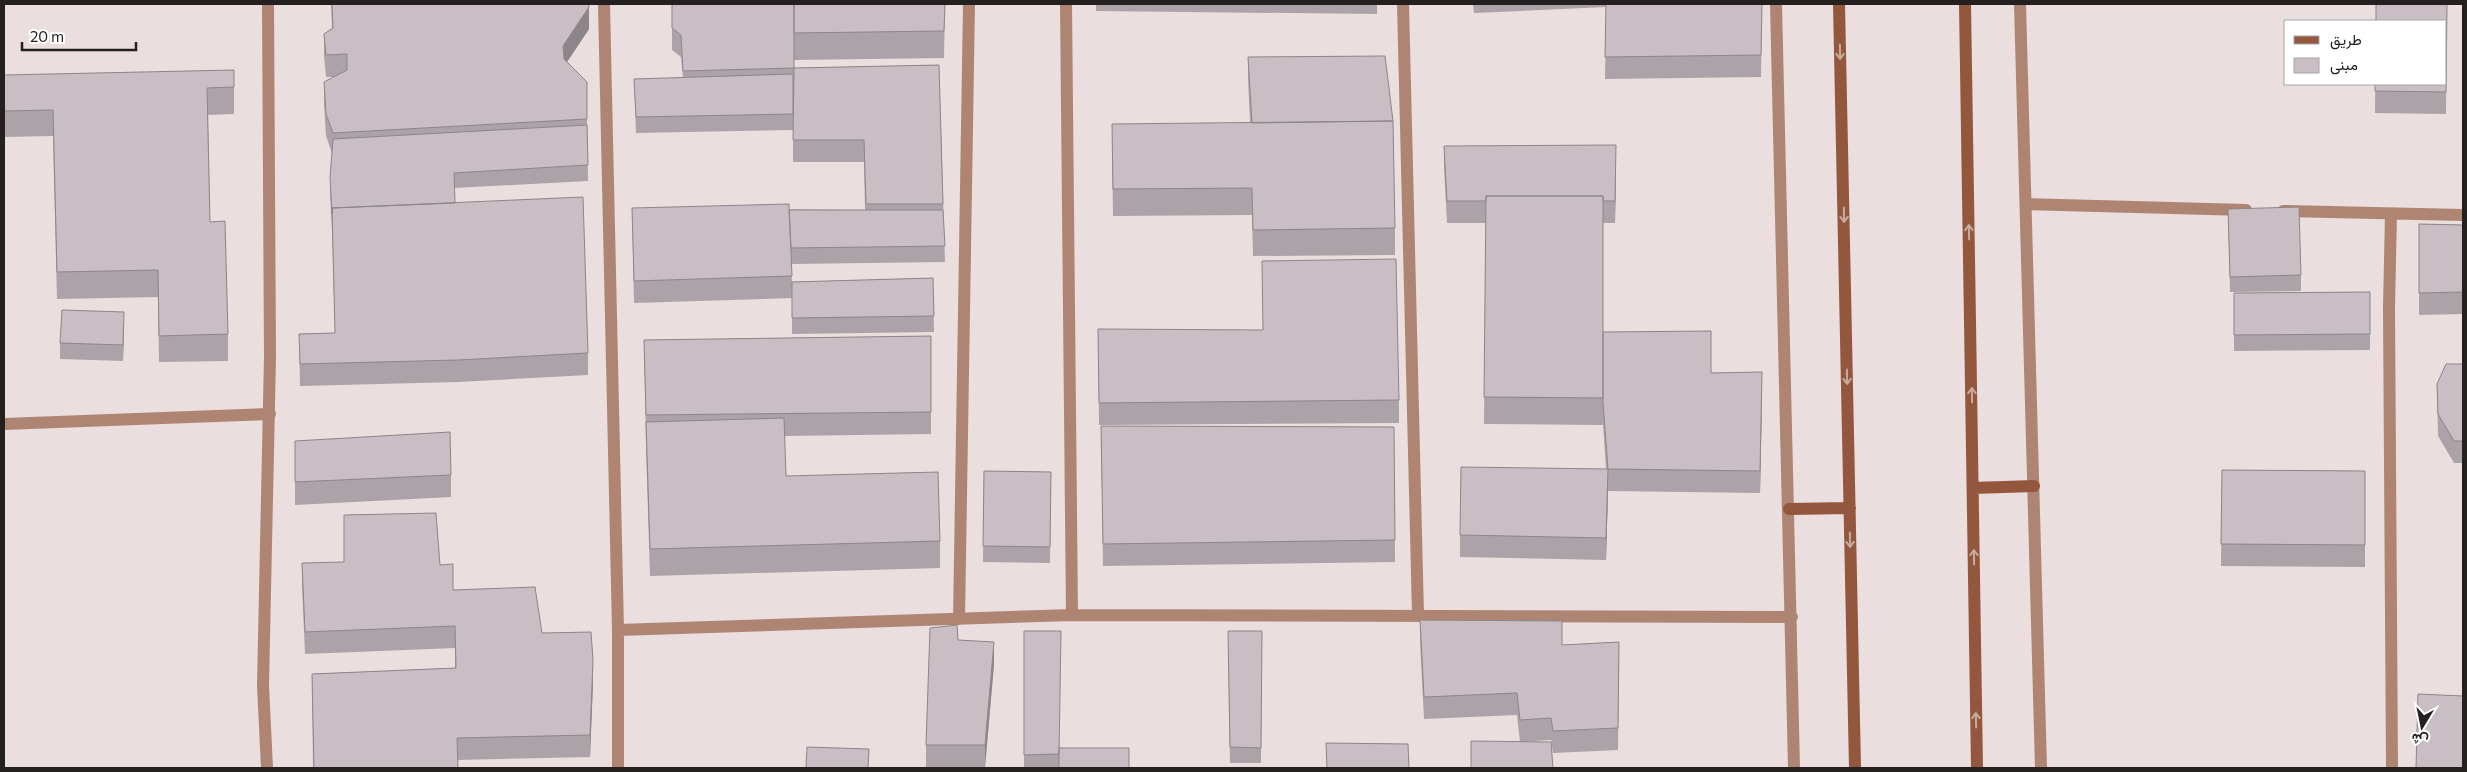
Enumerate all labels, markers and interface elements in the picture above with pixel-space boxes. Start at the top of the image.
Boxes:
scale bar [22,20,136,52]
legend [2284,20,2447,85]
text: 20 m [30,27,64,45]
text: طريق [2330,30,2362,50]
one-way arrow [1835,44,1845,60]
text: مبنى [2330,55,2358,75]
one-way arrow [1839,207,1848,223]
one-way arrow [1964,224,1974,240]
one-way arrow [1842,369,1852,385]
one-way arrow [1967,387,1976,403]
one-way arrow [1846,532,1855,548]
one-way arrow [1969,549,1979,566]
north arrow [2397,702,2447,752]
one-way arrow [1971,712,1981,728]
text: ش [2410,729,2430,750]

